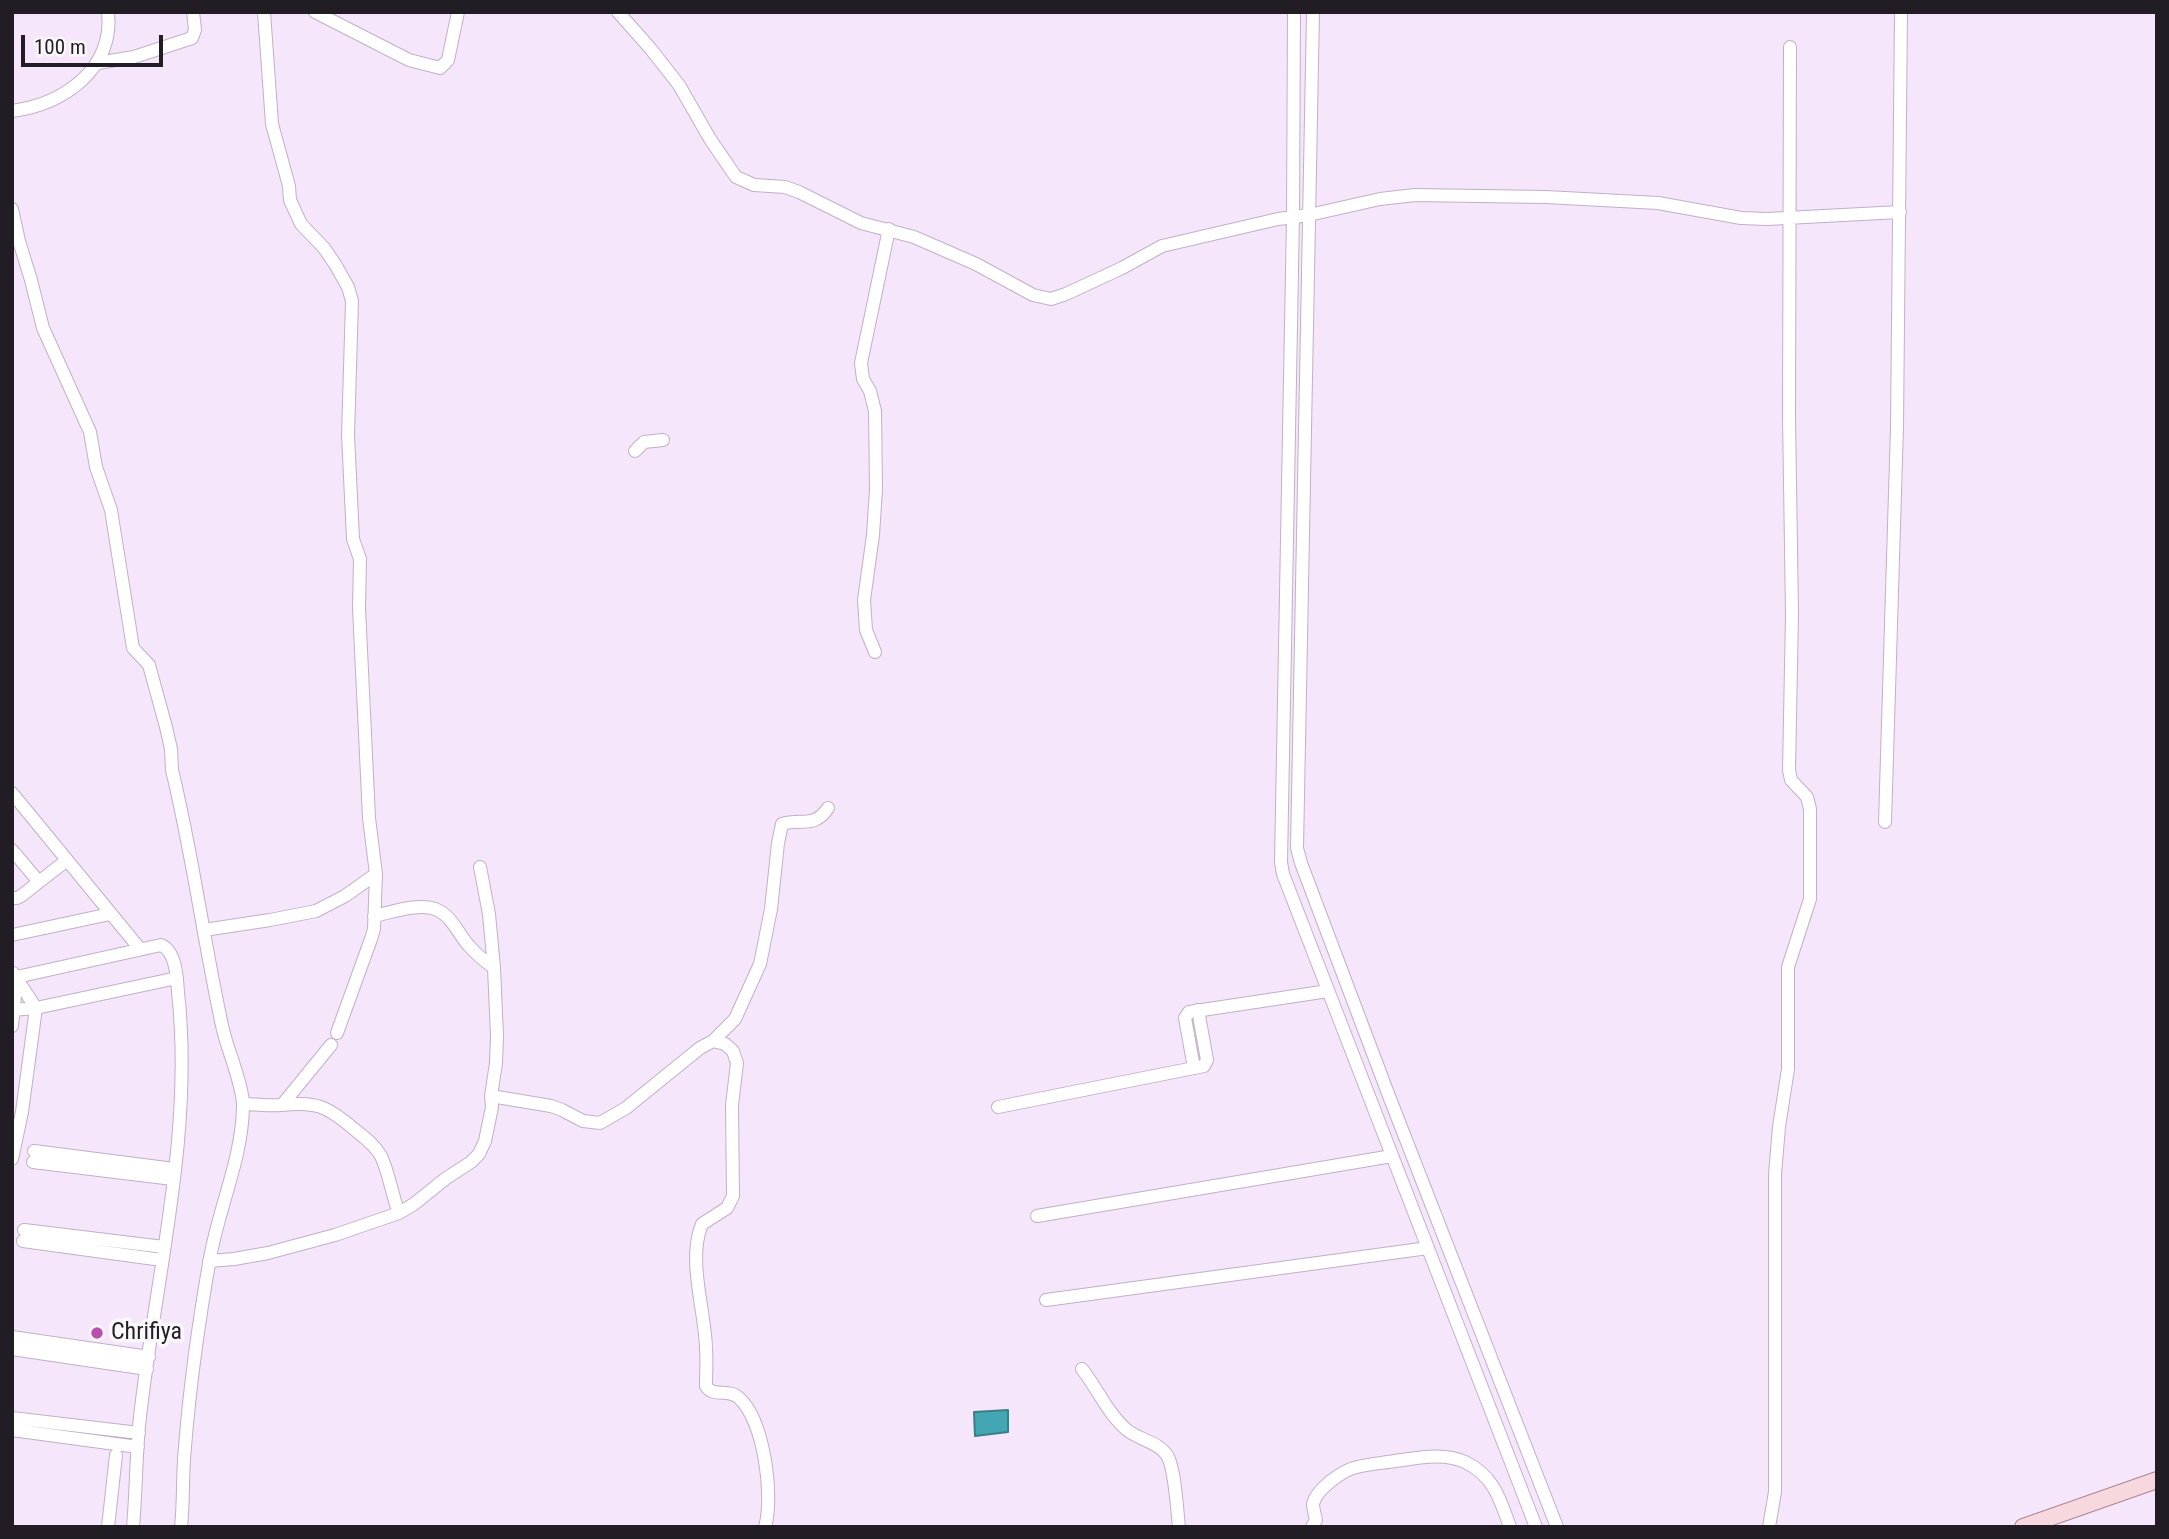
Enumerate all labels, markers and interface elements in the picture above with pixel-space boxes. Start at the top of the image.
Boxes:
scale bar [24,21,166,65]
text: 100 m [34,35,86,59]
place label: Chrifiya [111,1319,182,1347]
marker: Chrifiya [89,1325,105,1341]

